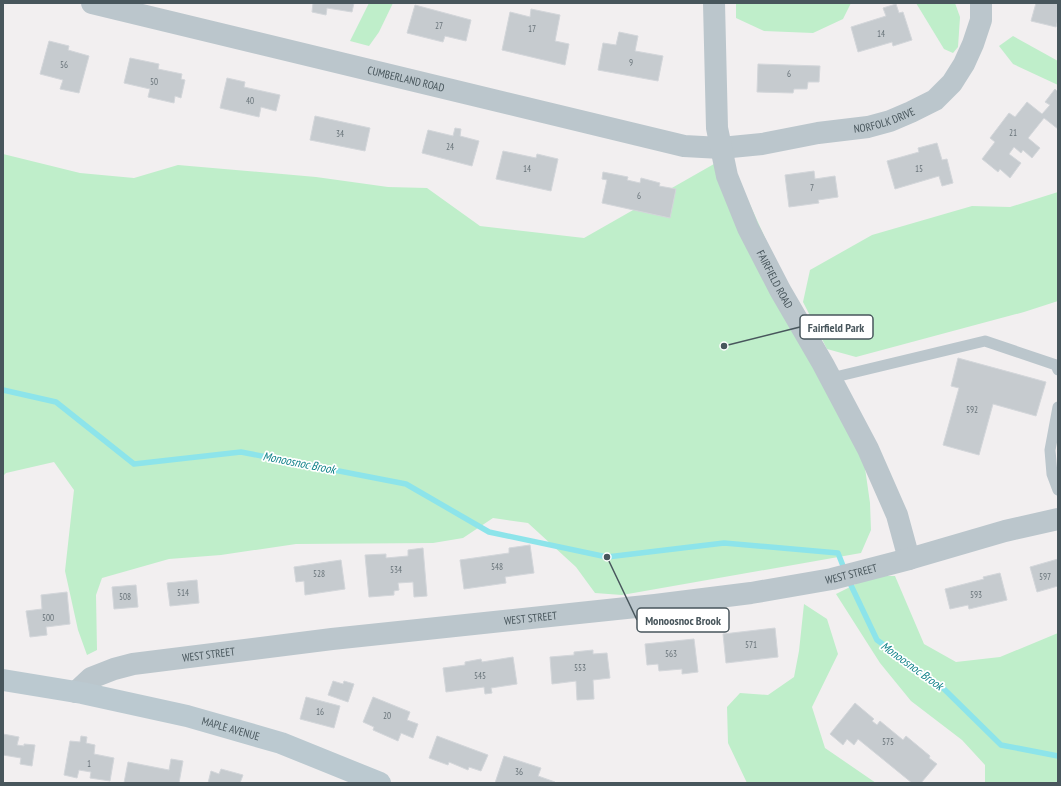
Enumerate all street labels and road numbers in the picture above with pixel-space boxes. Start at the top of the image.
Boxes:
street label: CUMBERLAND ROAD [366,63,446,95]
street label: NORFOLK DRIVE [853,104,917,136]
street label: FAIRFIELD ROAD [754,248,796,311]
street label: WEST STREET [824,561,879,587]
street label: WEST STREET [503,608,558,628]
street label: WEST STREET [181,644,236,665]
street label: MAPLE AVENUE [200,714,261,744]

